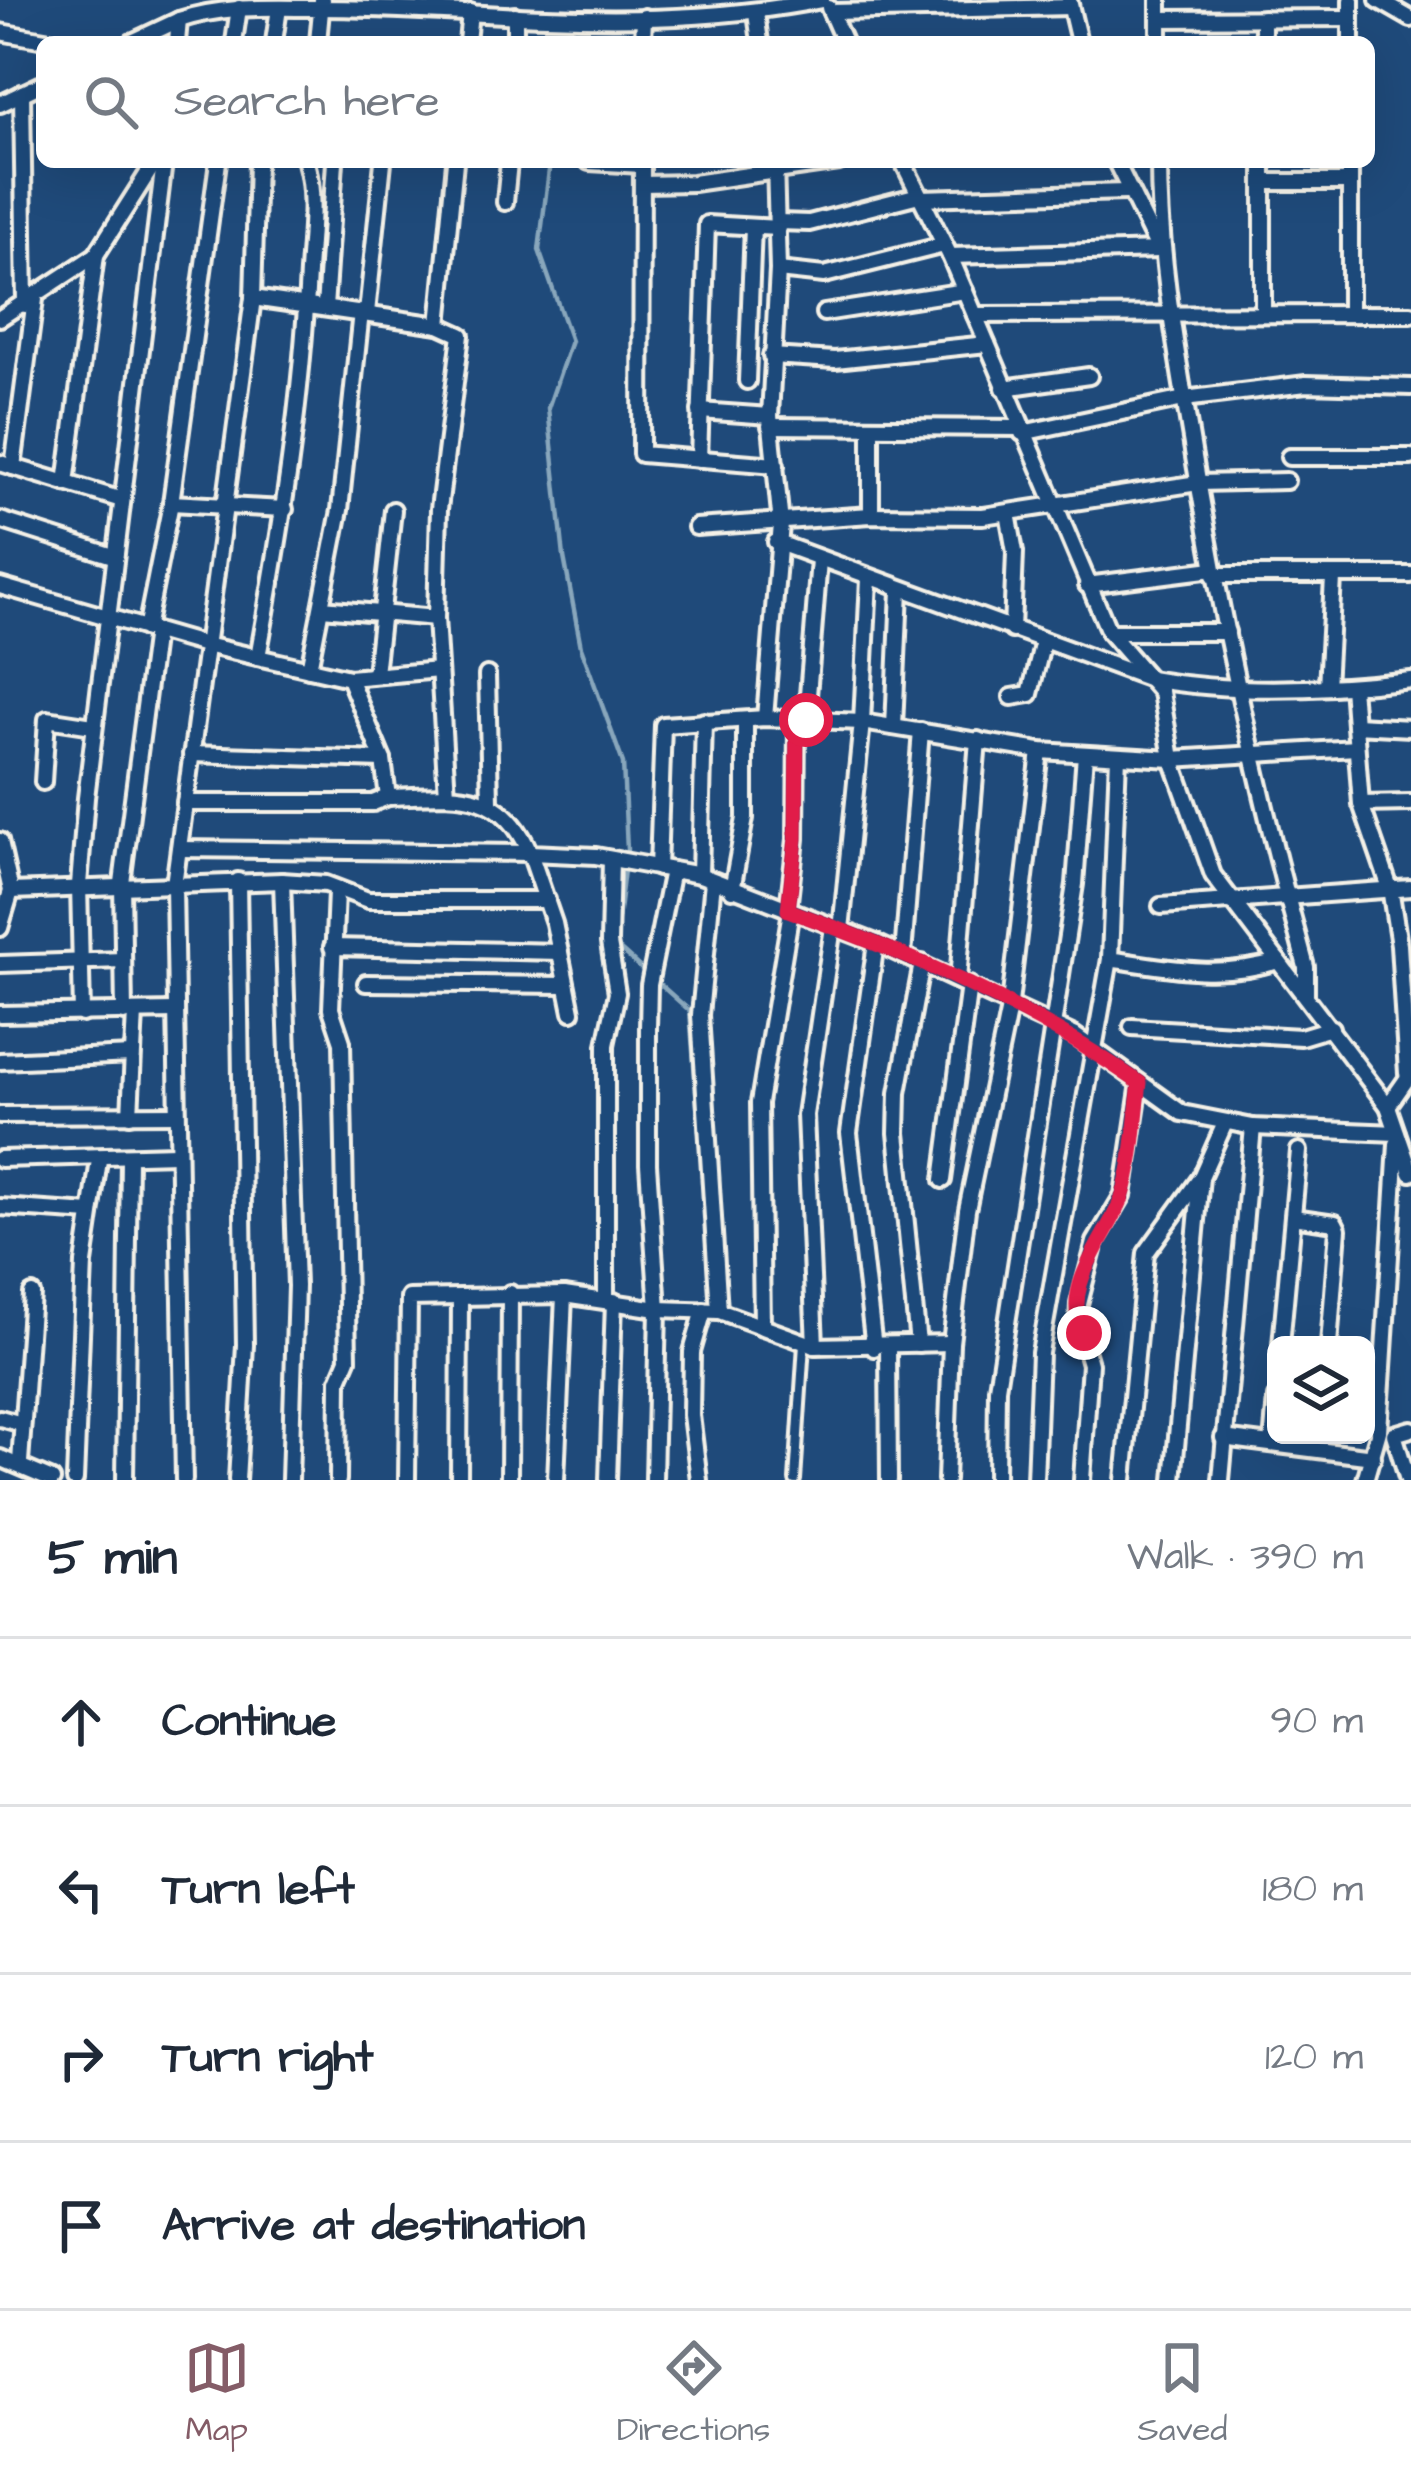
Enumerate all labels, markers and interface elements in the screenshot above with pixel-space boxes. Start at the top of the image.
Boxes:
search box [36,36,1375,168]
icon: search [78,69,144,135]
text: Search here [174,71,440,133]
route start [779,693,833,747]
route end [1057,1306,1111,1360]
map controls [1267,1336,1375,1444]
button: layers [1267,1336,1375,1444]
text: 5 min [48,1523,177,1594]
text: Walk · 390 m [1127,1531,1363,1585]
icon: ahead [48,1689,114,1755]
text: Continue [162,1691,336,1753]
text: 90 m [1270,1695,1363,1749]
icon: left [48,1857,114,1923]
text: Turn left [162,1859,355,1921]
text: 180 m [1262,1863,1363,1917]
icon: right [48,2025,114,2091]
text: Turn right [162,2027,374,2089]
text: 120 m [1265,2031,1363,2085]
icon: arrive [48,2193,114,2259]
text: Arrive at destination [162,2195,585,2257]
tab: Map [184,2335,250,2453]
tab: Directions [617,2335,770,2453]
tab: Saved [1137,2335,1227,2453]

